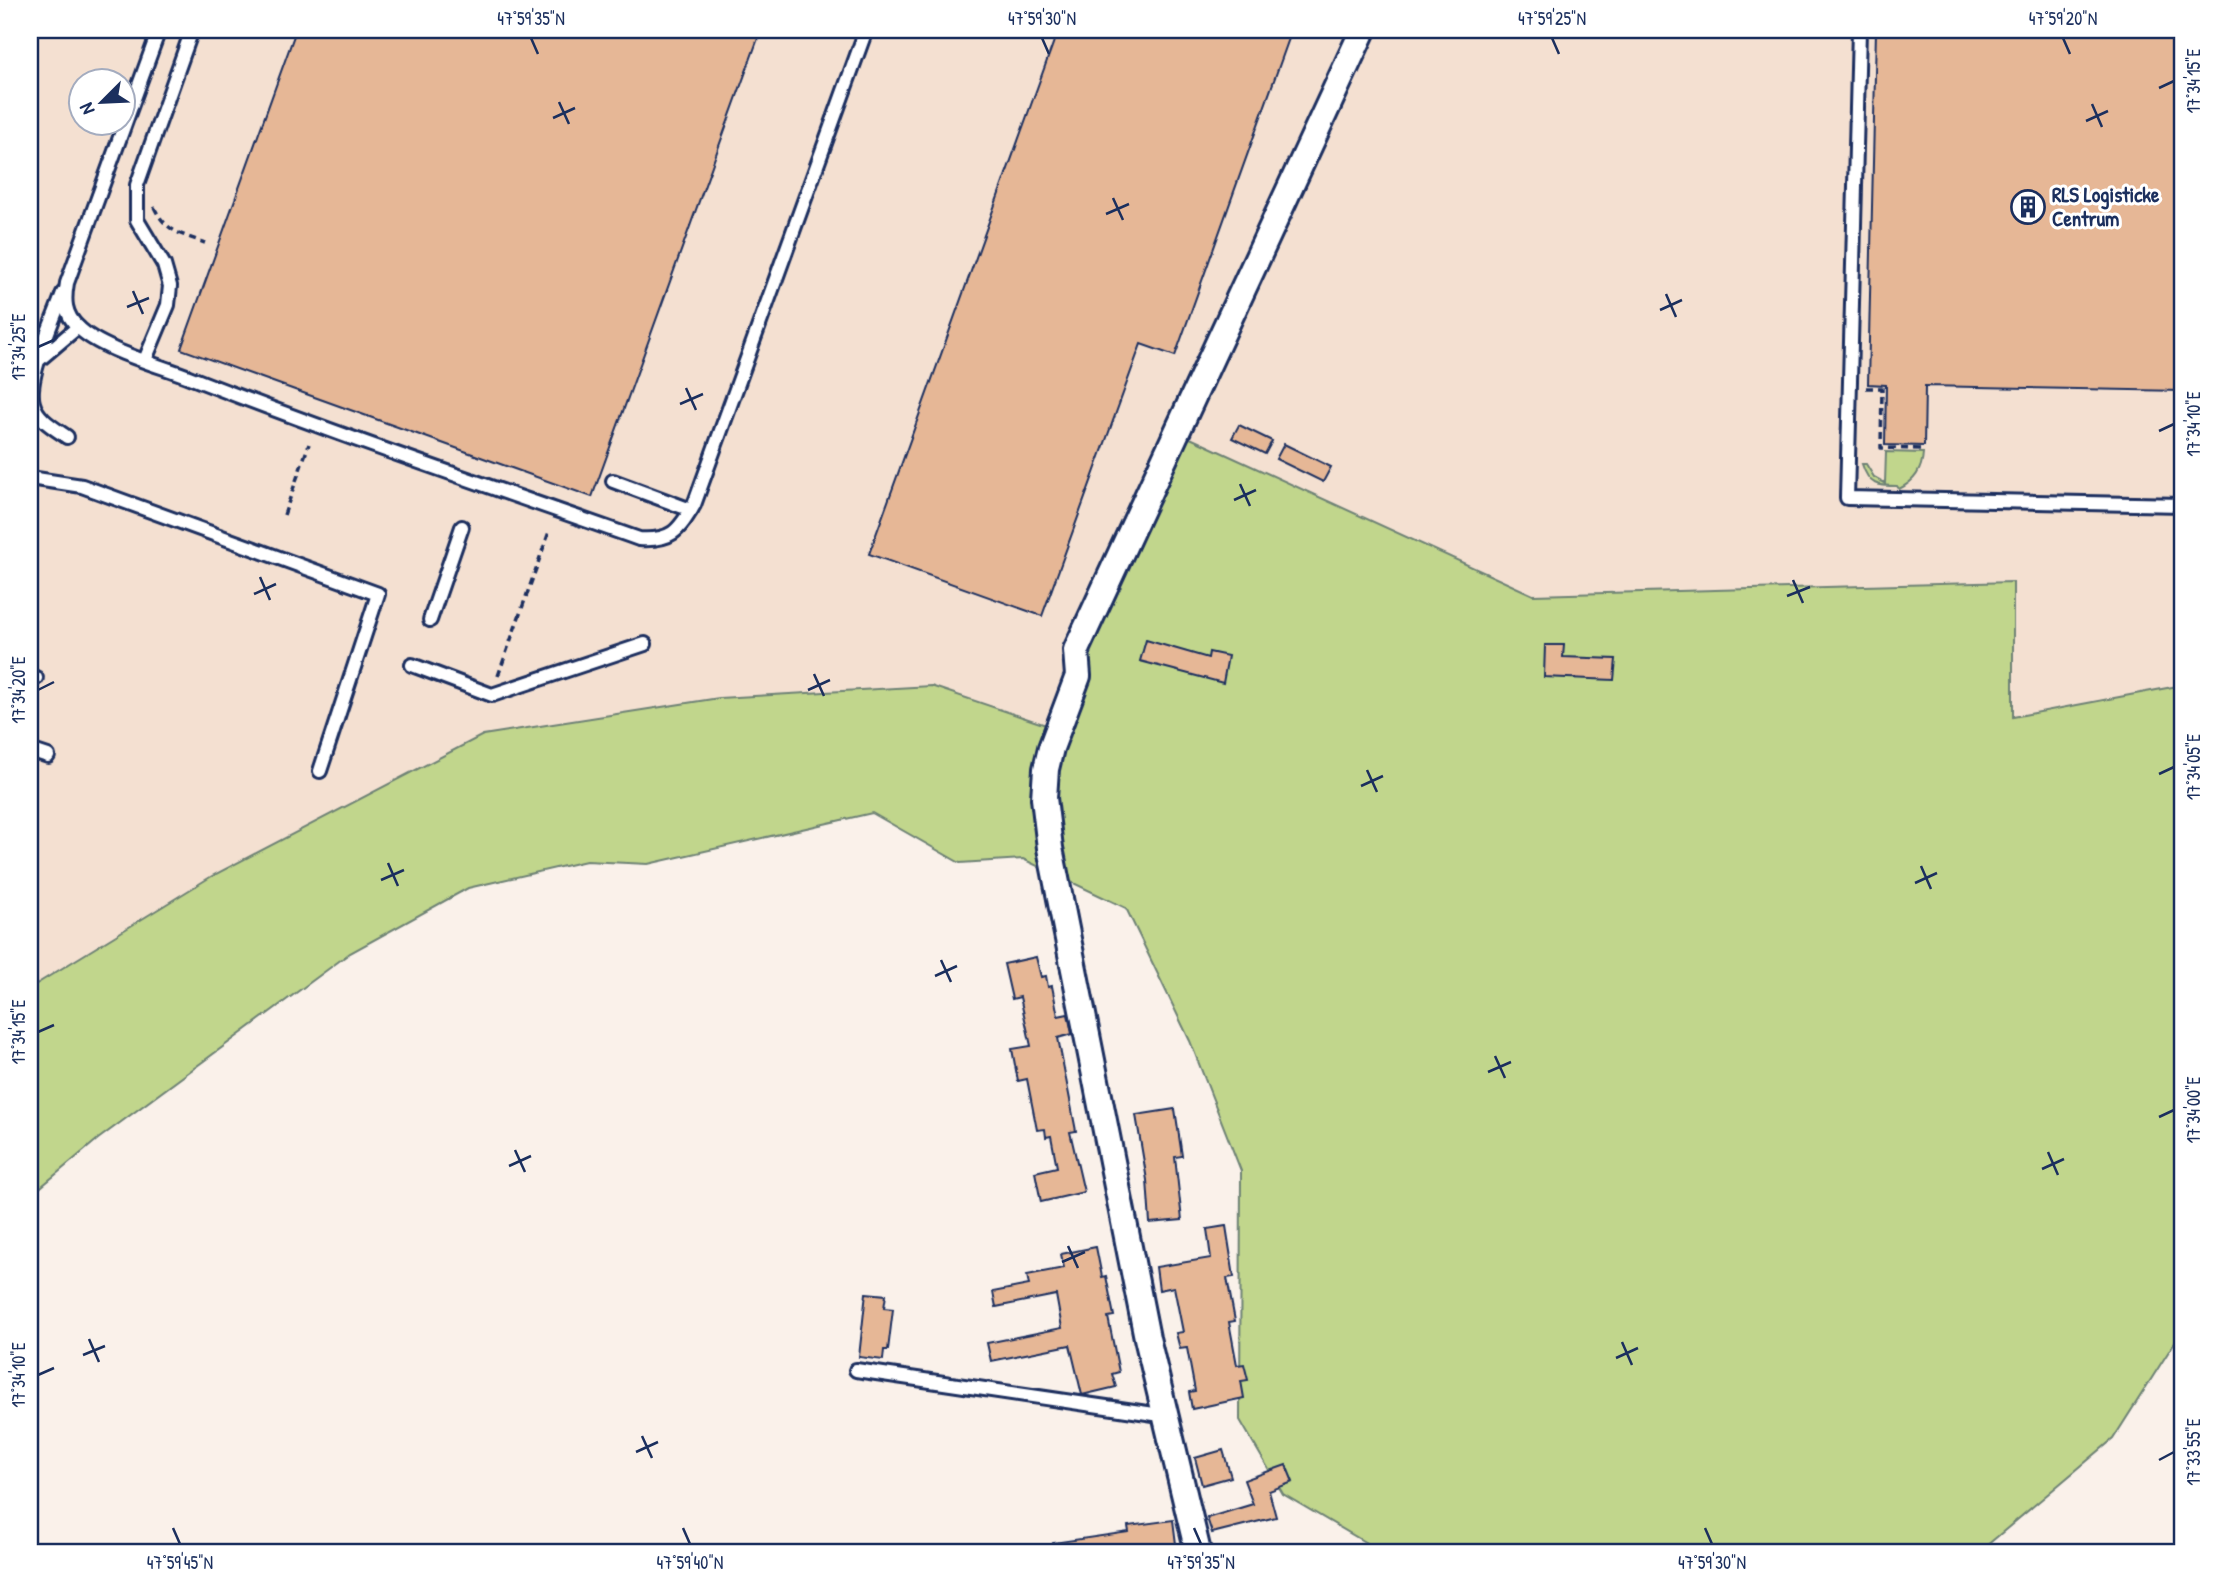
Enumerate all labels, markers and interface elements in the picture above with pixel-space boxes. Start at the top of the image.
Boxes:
text: 47°59'35"N [497,6,565,31]
text: 47°59'30"N [1008,6,1076,31]
text: 47°59'25"N [1518,6,1586,31]
text: 47°59'20"N [2029,6,2097,31]
text: 17°34'15"E [2181,48,2206,113]
north arrow [66,66,136,136]
text: N [73,99,100,119]
place label: RLS Logisticke Centrum [2052,180,2160,233]
building icon: RLS Logisticke Centrum [2009,188,2047,226]
text: 17°34'25"E [6,314,31,380]
text: 17°34'10"E [2181,391,2206,457]
text: 17°34'20"E [6,656,31,724]
text: 17°34'05"E [2181,734,2206,800]
text: 17°34'15"E [6,999,31,1064]
text: 17°34'00"E [2181,1077,2206,1143]
text: 17°34'10"E [6,1342,31,1408]
text: 17°33'55"E [2181,1418,2206,1486]
text: 47°59'45"N [147,1550,213,1575]
text: 47°59'40"N [657,1550,723,1575]
text: 47°59'35"N [1167,1550,1235,1575]
text: 47°59'30"N [1678,1550,1746,1575]

